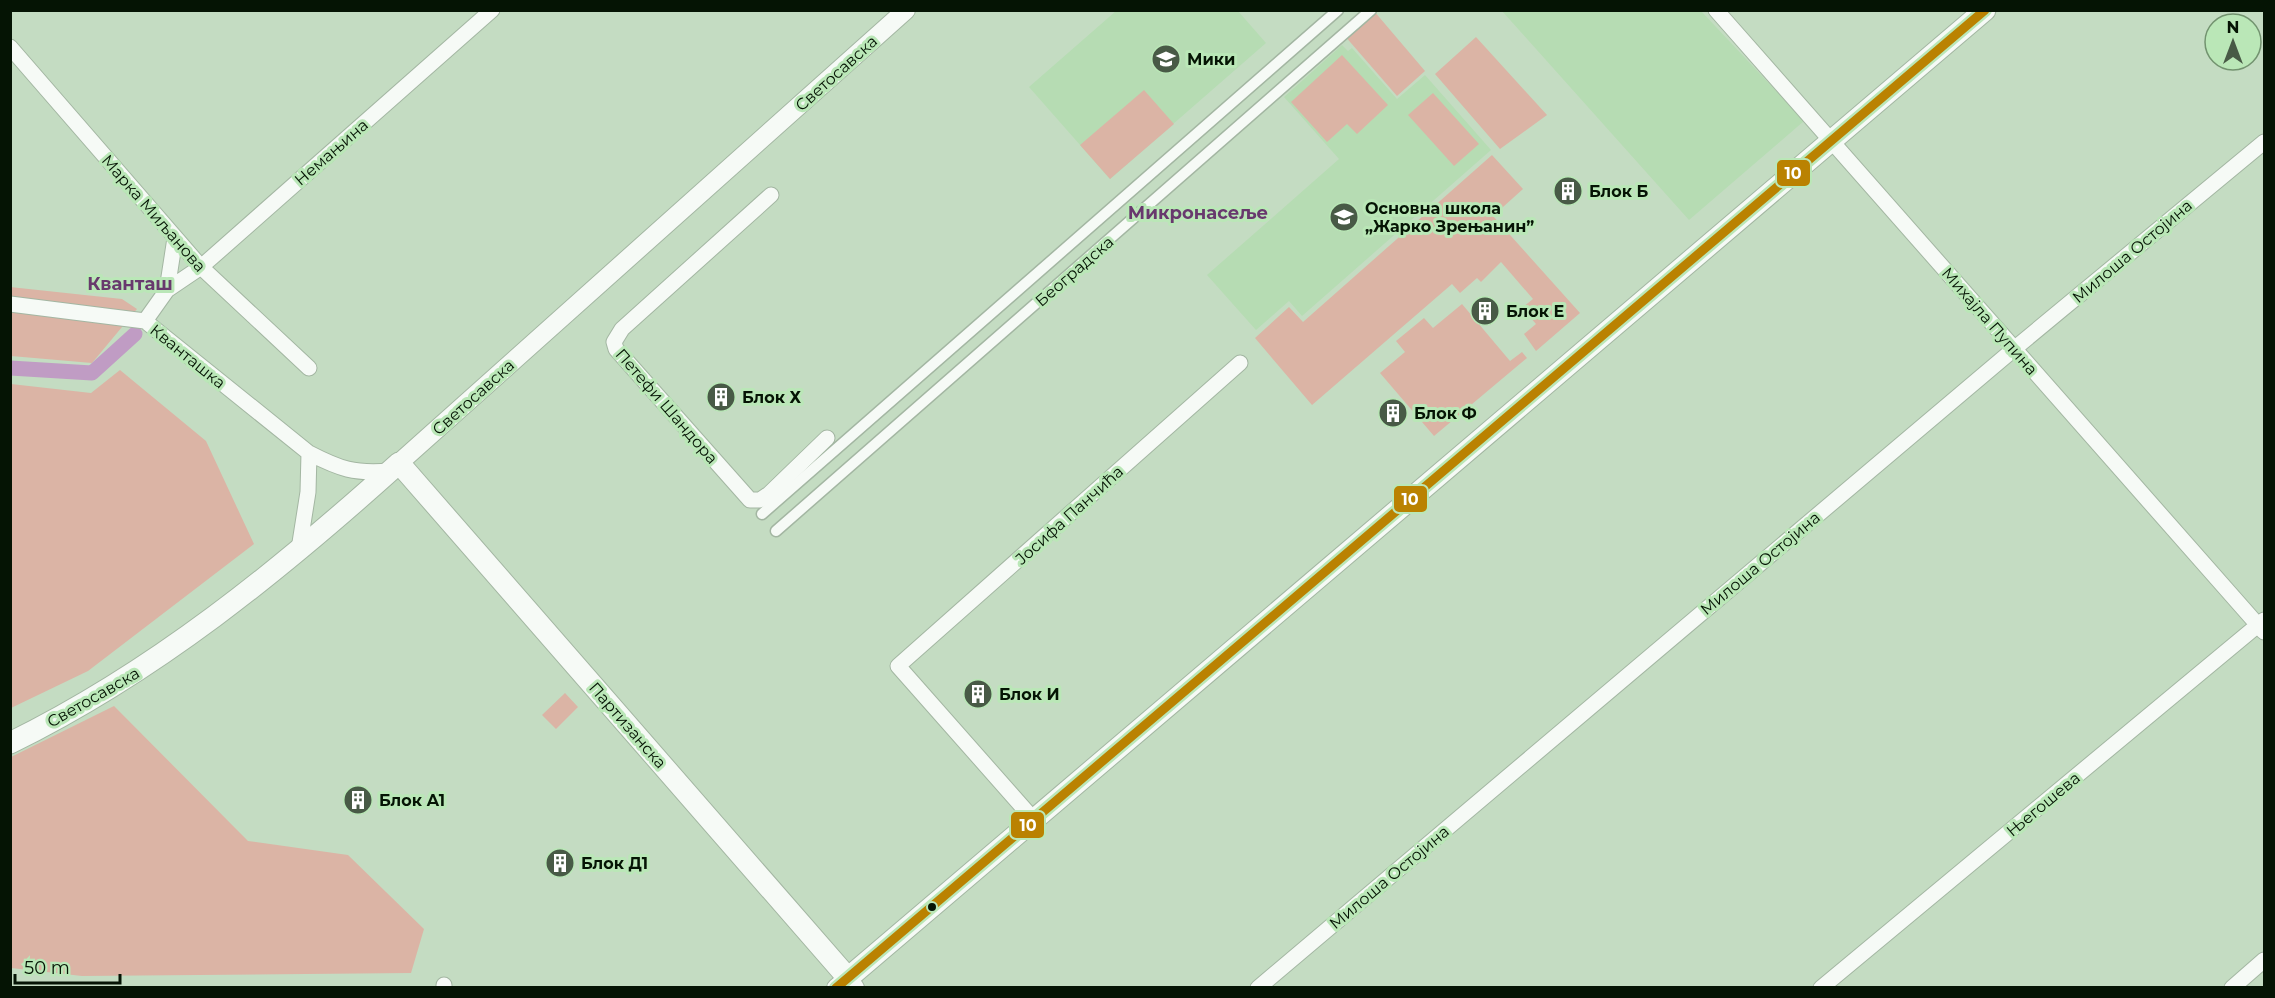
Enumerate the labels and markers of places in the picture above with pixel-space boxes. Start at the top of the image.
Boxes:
school or university icon: Мики [1150,43,1182,75]
place label: Мики [1187,50,1235,69]
building icon: Блок Б [1552,175,1584,207]
place label: Блок Б [1589,182,1649,201]
place label: Основна школа „Жарко Зрењанин” [1365,199,1534,236]
school or university icon: Основна школа „Жарко Зрењанин” [1328,201,1360,233]
building icon: Блок Е [1469,295,1501,327]
place label: Блок Е [1506,302,1565,321]
building icon: Блок Х [705,381,737,413]
place label: Блок Х [742,388,802,407]
building icon: Блок Ф [1377,397,1409,429]
place label: Блок Ф [1414,404,1477,423]
building icon: Блок И [962,678,994,710]
place label: Блок И [999,685,1060,704]
building icon: Блок А1 [342,784,374,816]
place label: Блок А1 [379,791,445,810]
building icon: Блок Д1 [544,847,576,879]
place label: Блок Д1 [581,854,648,873]
unlabelled marker [926,901,938,913]

